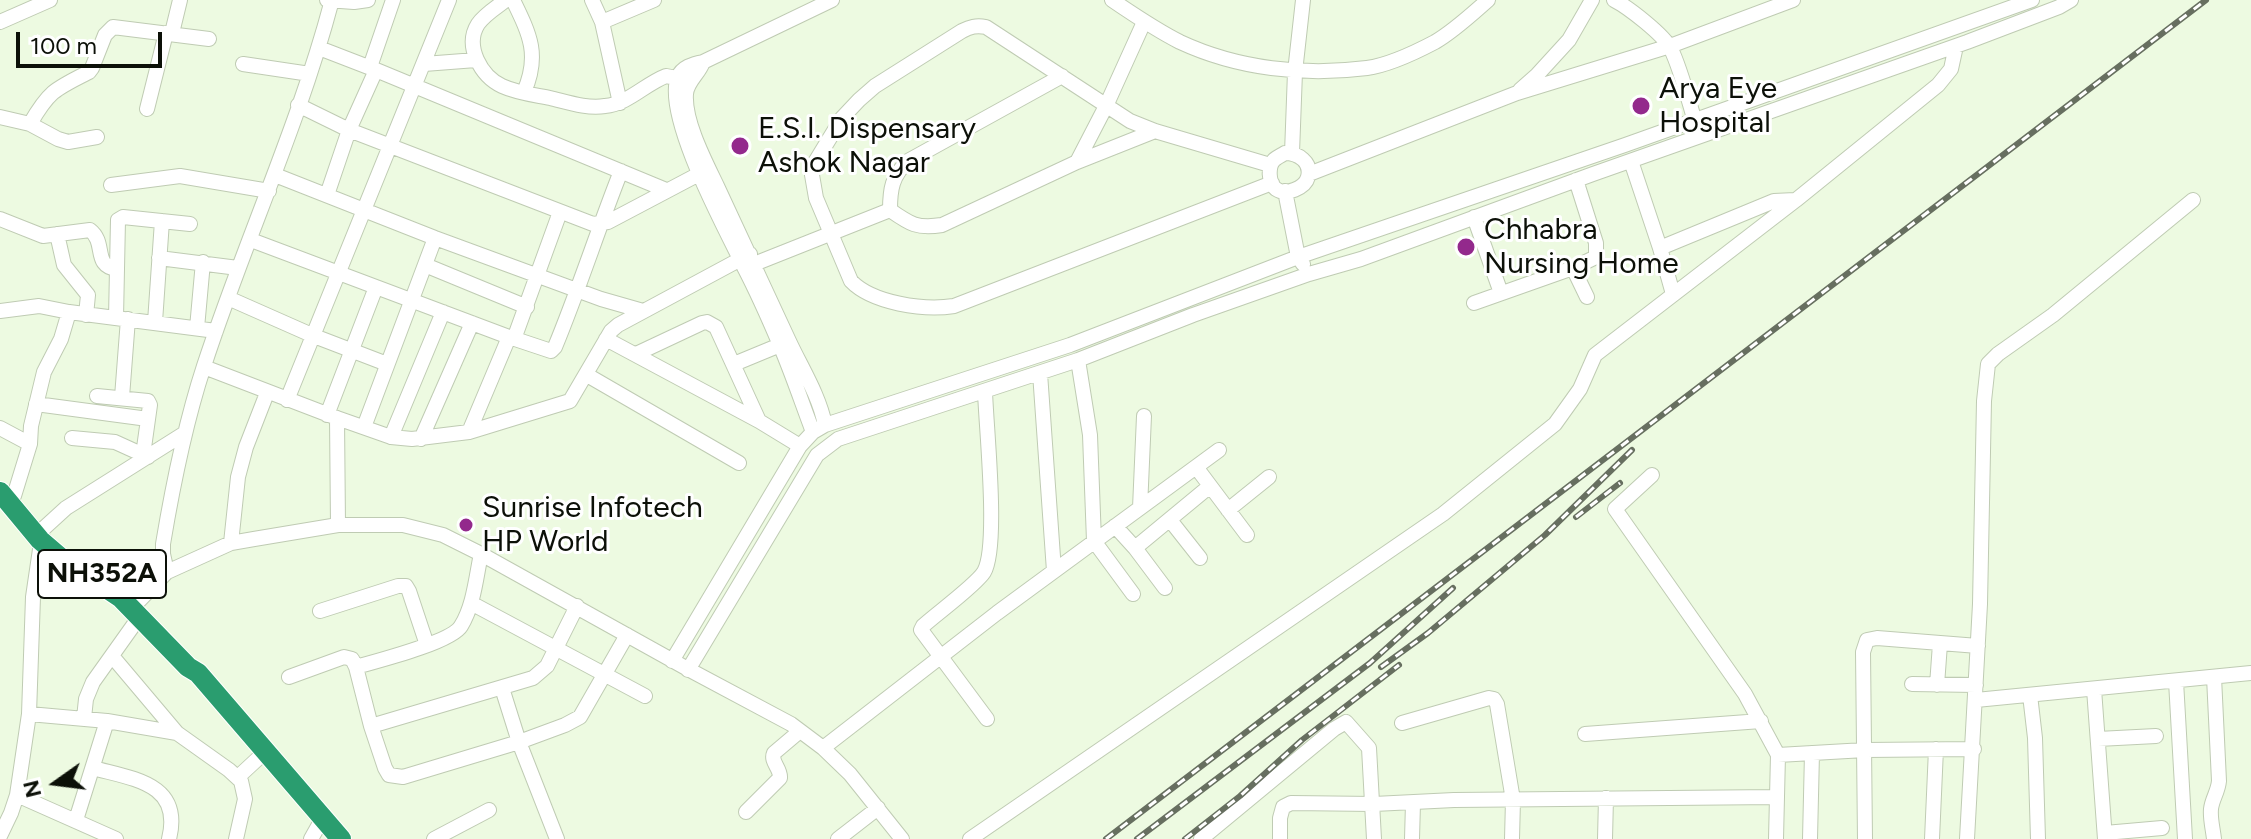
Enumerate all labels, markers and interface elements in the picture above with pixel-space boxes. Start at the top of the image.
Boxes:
scale bar [20,16,166,66]
text: 100 m [30,31,97,60]
place label: Arya Eye Hospital [1659,71,1777,142]
marker: Arya Eye Hospital [1630,95,1652,117]
place label: E.S.I. Dispensary Ashok Nagar [758,111,976,182]
marker: E.S.I. Dispensary Ashok Nagar [729,135,751,157]
place label: Chhabra Nursing Home [1484,212,1679,282]
marker: Chhabra Nursing Home [1455,236,1477,258]
place label: Sunrise Infotech HP World [482,490,703,560]
marker: Sunrise Infotech HP World [457,516,475,534]
road number: NH352A [38,550,166,598]
north arrow [16,743,96,823]
text: N [17,777,47,800]

